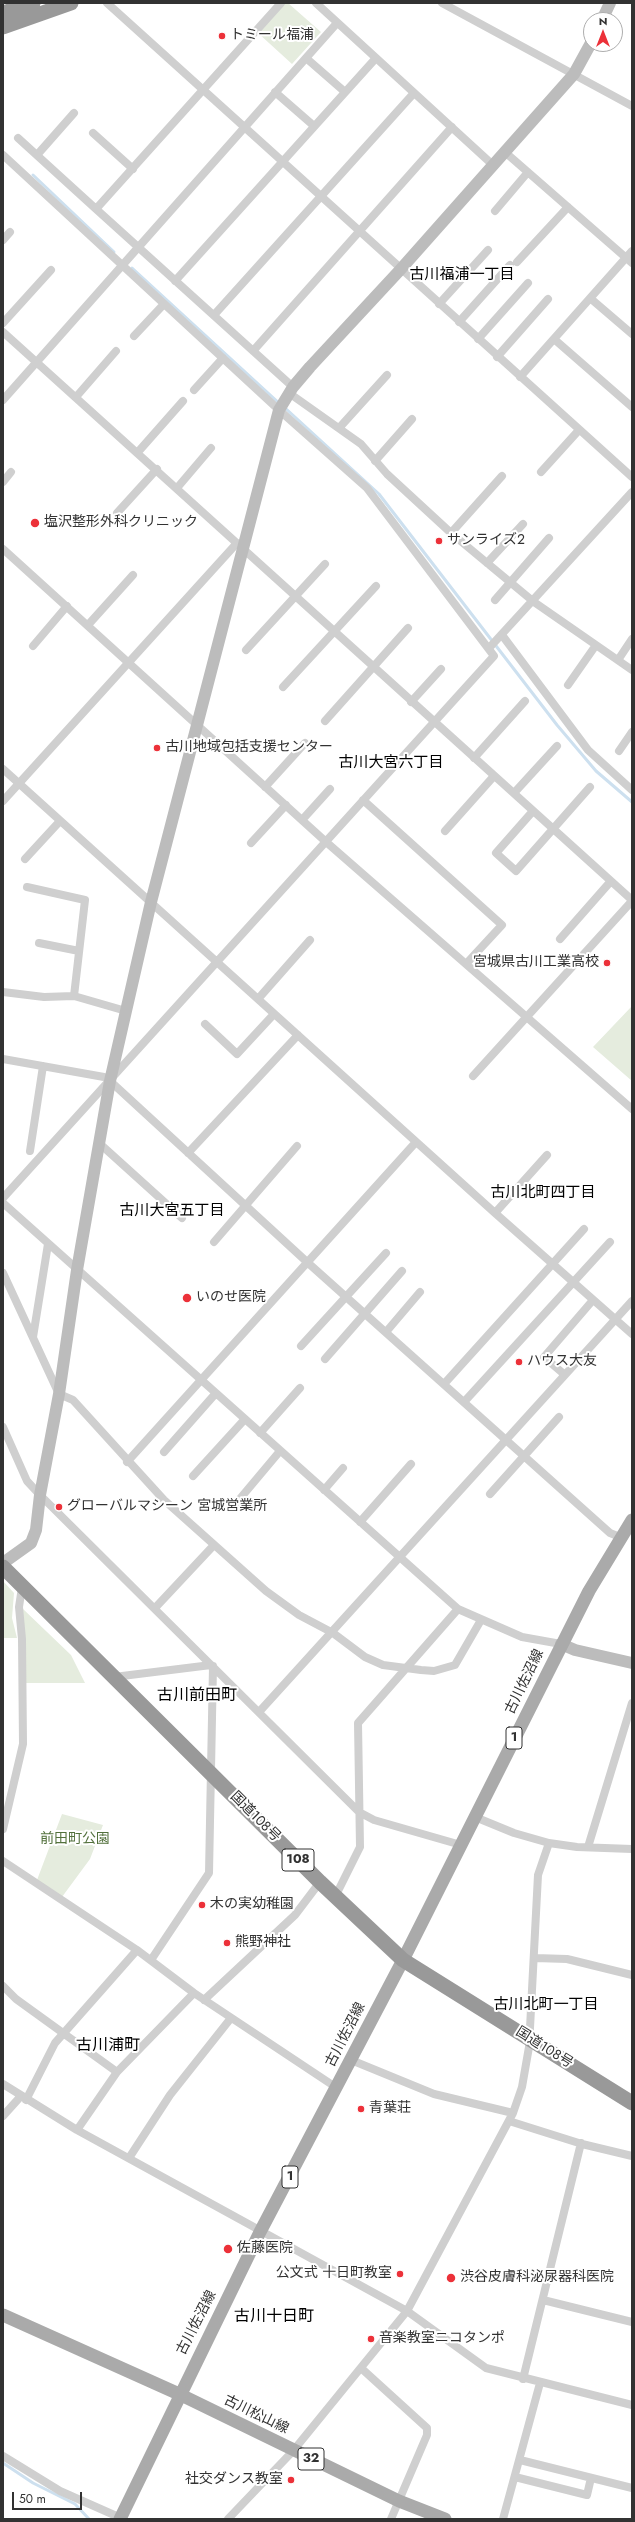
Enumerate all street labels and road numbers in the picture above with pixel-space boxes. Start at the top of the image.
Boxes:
street label: 古川佐沼線 [502,1647,548,1717]
road number: 1 [506,1727,522,1749]
street label: 国道108号 [226,1788,284,1846]
road number: 108 [282,1849,314,1871]
street label: 古川佐沼線 [323,2000,369,2070]
street label: 国道108号 [512,2024,576,2072]
road number: 1 [282,2166,298,2188]
street label: 古川佐沼線 [174,2288,220,2358]
street label: 古川松山線 [221,2392,291,2438]
road number: 32 [298,2448,324,2470]

